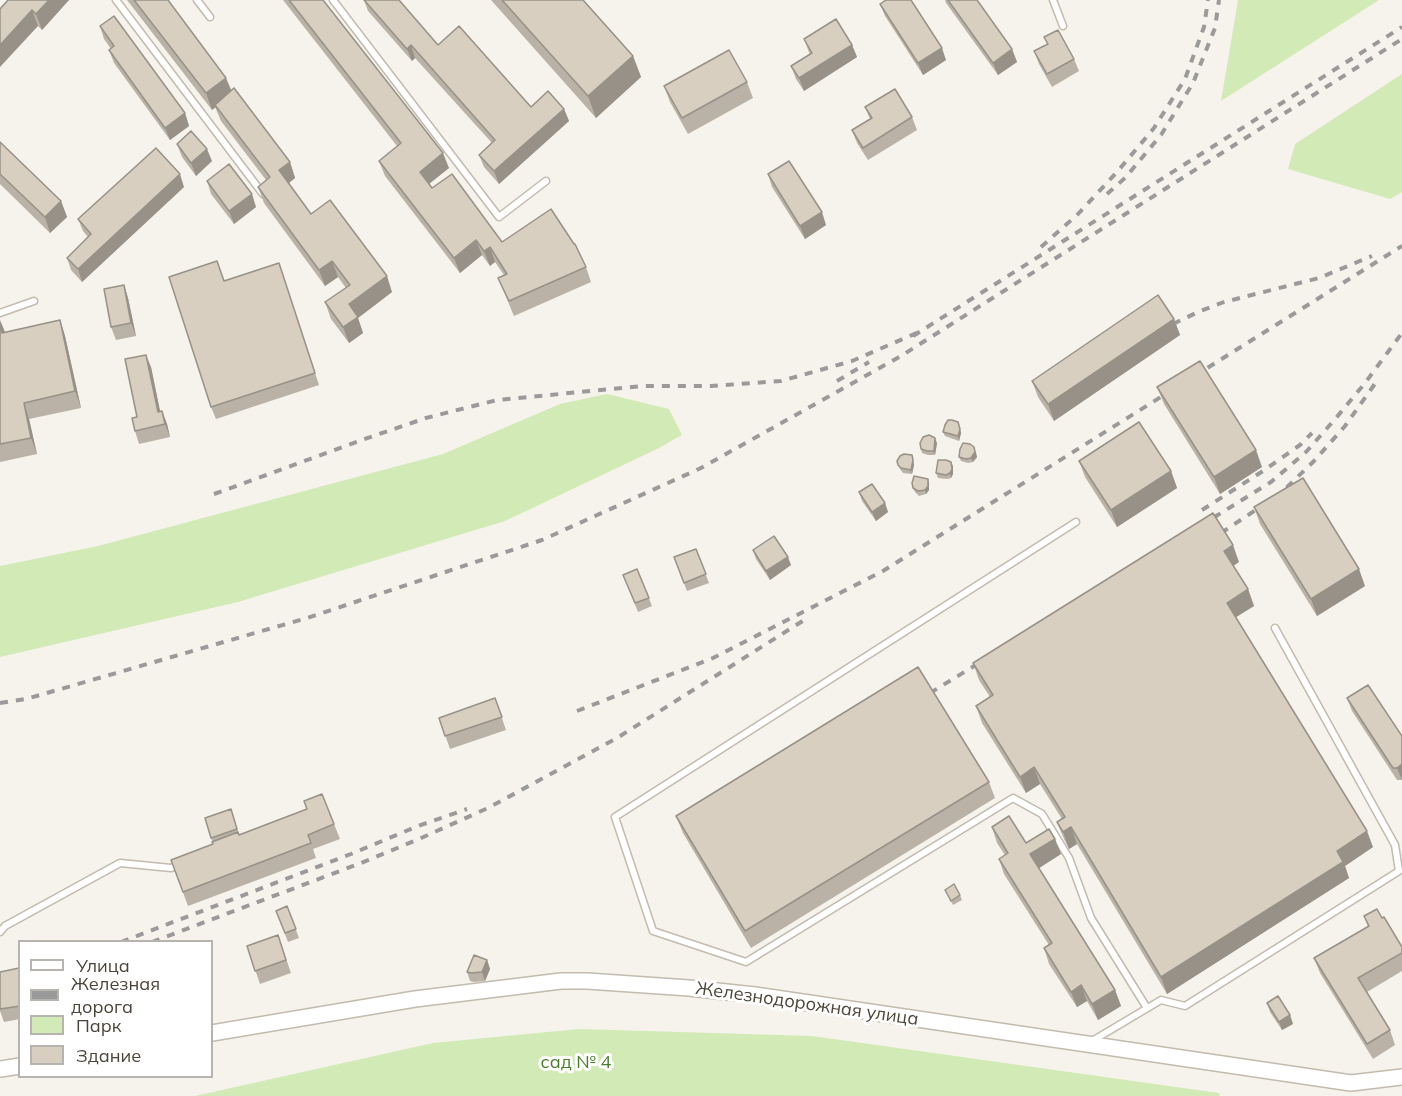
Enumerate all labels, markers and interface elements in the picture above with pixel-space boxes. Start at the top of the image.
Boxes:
legend [18,940,213,1078]
text: Улица [76,954,130,977]
text: Железная дорога [71,972,160,1018]
street label: Железнодорожная улица [694,978,920,1030]
text: Парк [76,1014,121,1037]
text: Здание [76,1044,141,1067]
park label: сад № 4 [541,1052,611,1074]

